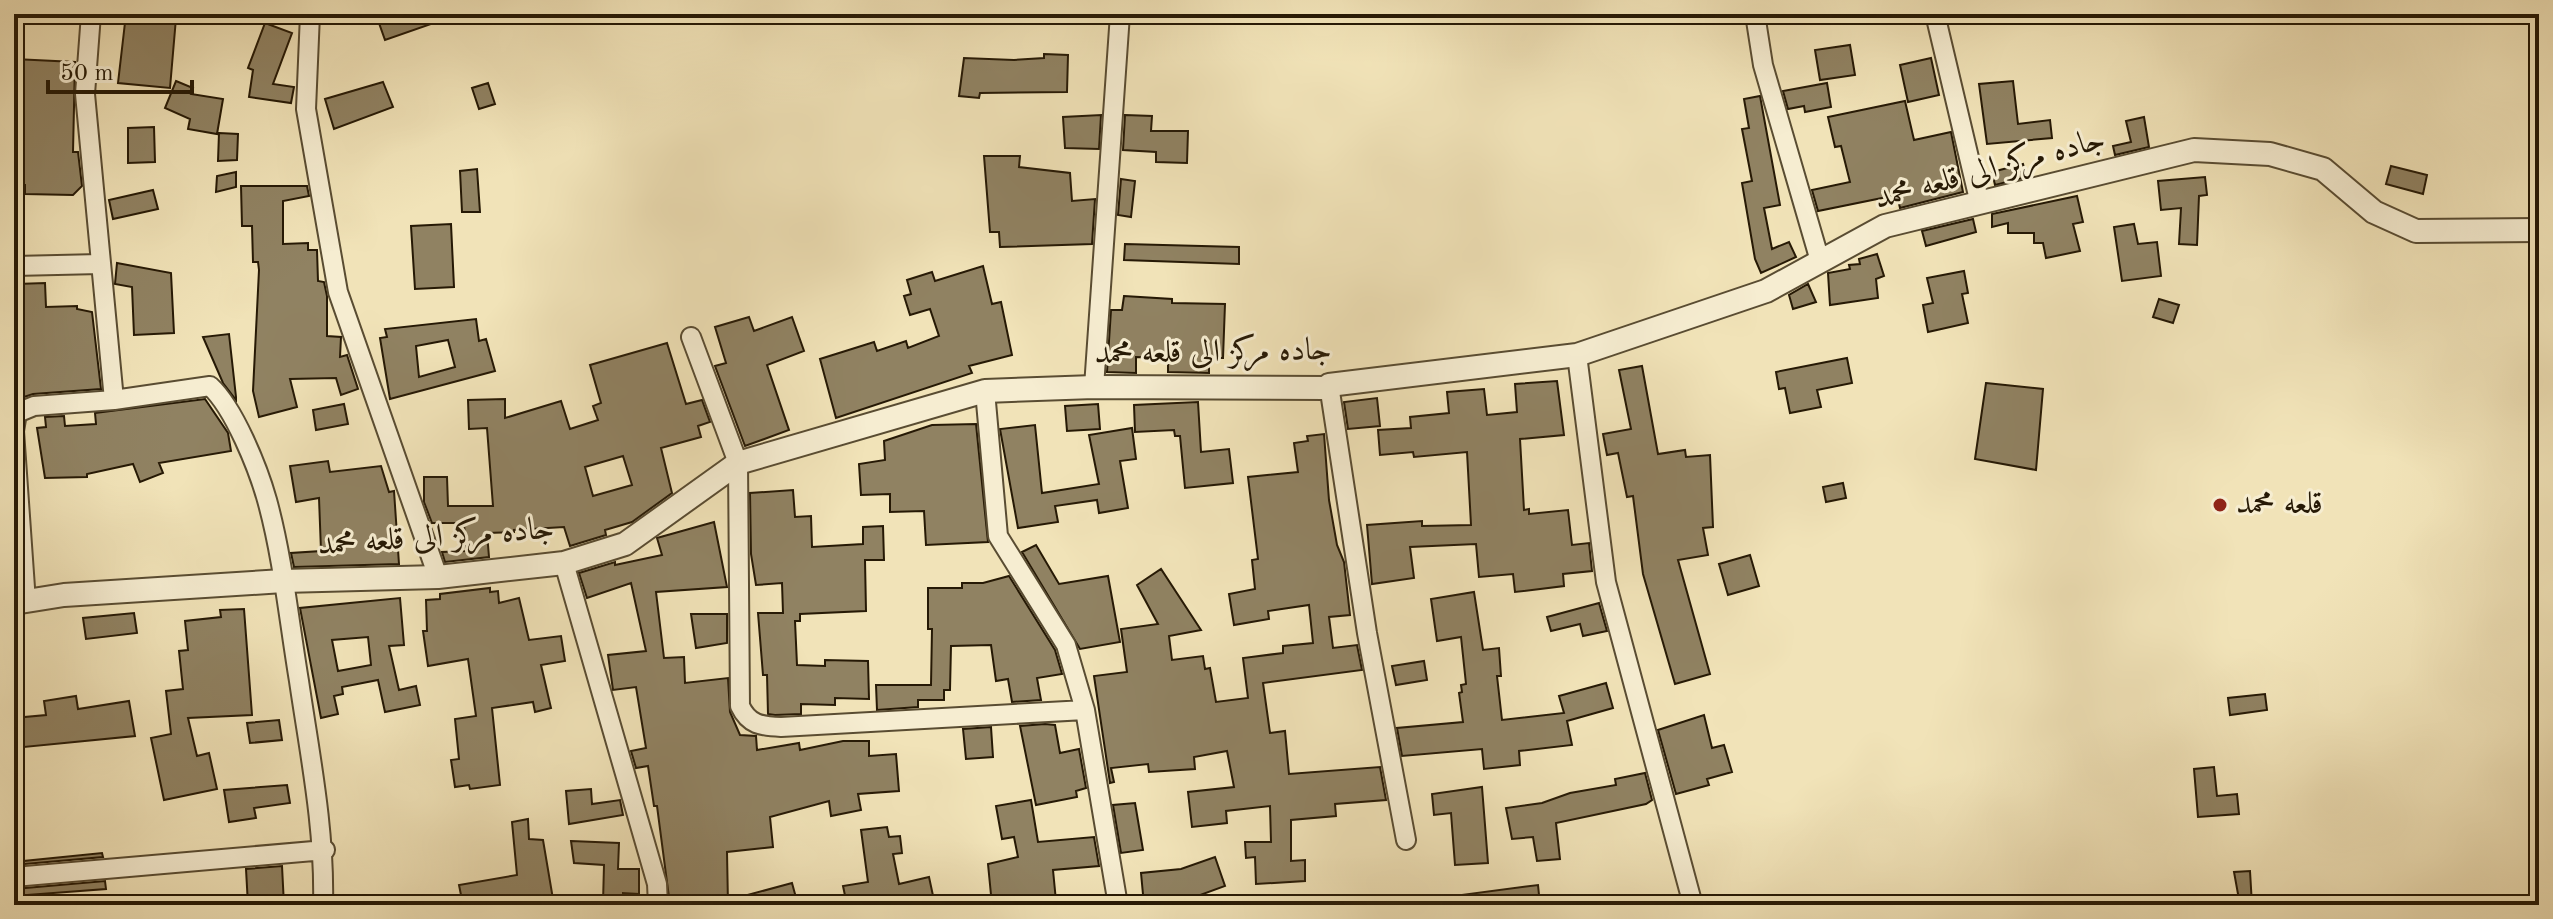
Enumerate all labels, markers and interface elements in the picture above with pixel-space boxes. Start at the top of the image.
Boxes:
scale bar [48,44,192,94]
text: 50 m [60,62,114,86]
street label: جاده مرکز الی قلعه محمد [1870,121,2110,219]
street label: جاده مرکز الی قلعه محمد [1094,332,1332,374]
place label: قلعه محمد [2236,489,2323,521]
marker: قلعه محمد [2211,496,2229,514]
street label: جاده مرکز الی قلعه محمد [316,511,556,565]

